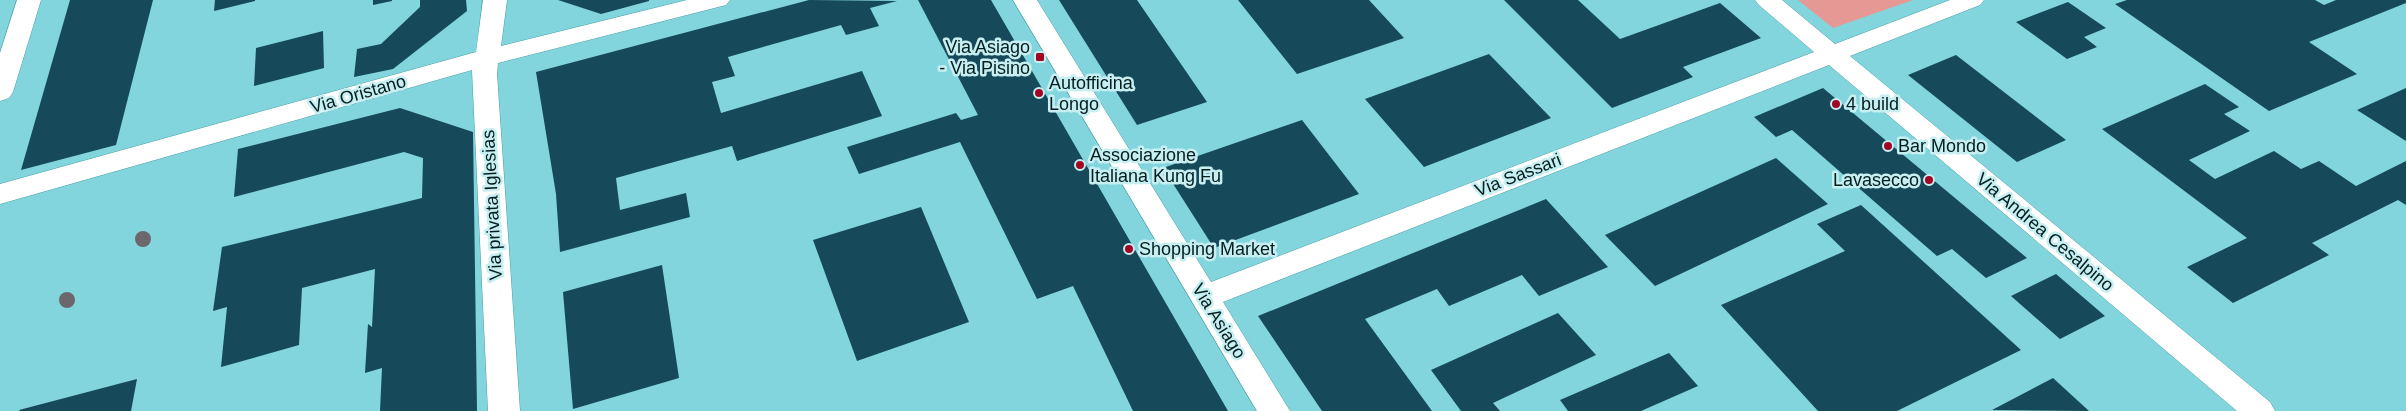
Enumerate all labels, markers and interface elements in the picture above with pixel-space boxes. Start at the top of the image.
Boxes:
place label: Via Asiago - Via Pisino [939,37,1030,78]
marker: Via Asiago - Via Pisino [1034,51,1046,63]
street label: Via Oristano [308,71,408,117]
place label: Autofficina Longo [1049,73,1134,114]
marker: Autofficina Longo [1033,87,1045,99]
place label: 4 build [1846,94,1899,114]
marker: 4 build [1830,98,1842,110]
street label: Via privata Iglesias [478,129,506,281]
place label: Bar Mondo [1898,136,1986,156]
marker: Bar Mondo [1882,140,1894,152]
place label: Associazione Italiana Kung Fu [1090,145,1221,186]
street label: Via Sassari [1472,149,1564,201]
marker: Associazione Italiana Kung Fu [1074,159,1086,171]
street label: Via Andrea Cesalpino [1972,169,2118,295]
place label: Lavasecco [1833,170,1919,190]
marker: Lavasecco [1923,174,1935,186]
place label: Shopping Market [1139,239,1275,259]
marker: Shopping Market [1123,243,1135,255]
street label: Via Asiago [1188,280,1250,362]

